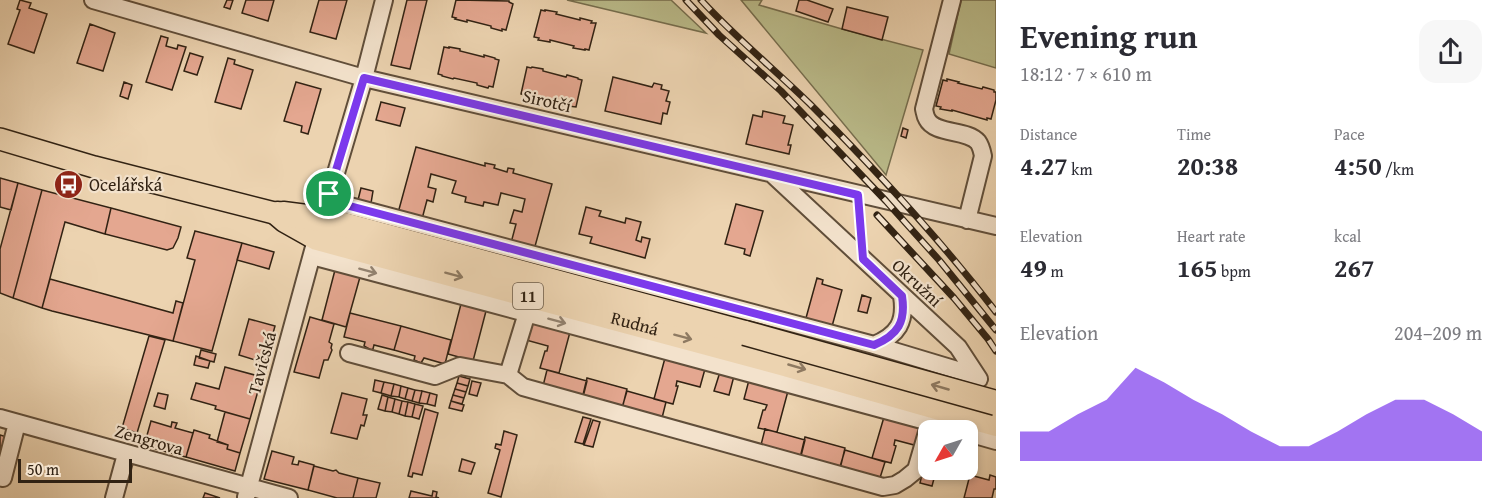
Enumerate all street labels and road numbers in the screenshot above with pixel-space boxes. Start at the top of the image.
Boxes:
street label: Sirotčí [520,82,575,119]
street label: Okružní [886,252,949,314]
road number: 11 [513,283,543,309]
street label: Rudná [608,304,662,343]
street label: Tavičská [240,328,283,397]
street label: Zengrova [112,417,187,462]

